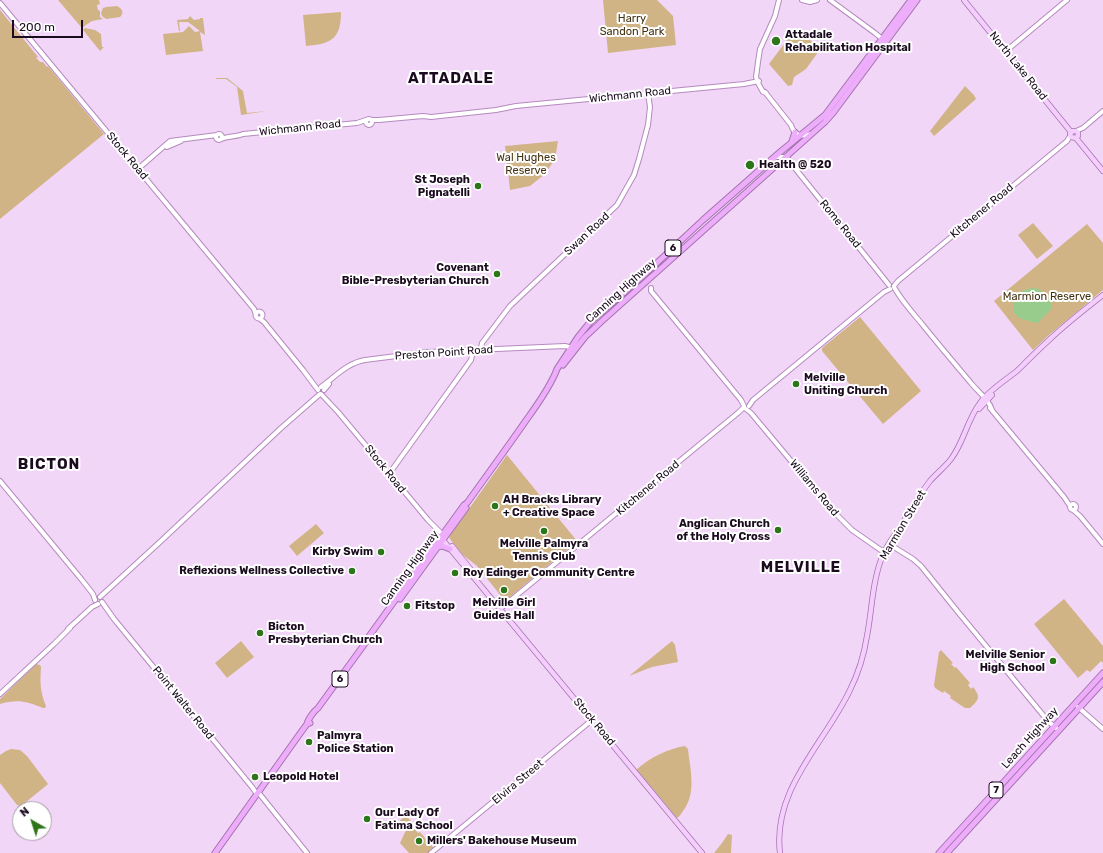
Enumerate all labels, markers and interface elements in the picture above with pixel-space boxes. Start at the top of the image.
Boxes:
scale bar [14,12,85,38]
park label: Harry Sandon Park [600,12,664,38]
text: 200 m [19,20,55,34]
place label: Attadale Rehabilitation Hospital [785,28,911,54]
street label: North Lake Road [986,29,1050,103]
marker: Attadale Rehabilitation Hospital [770,35,782,47]
district label: ATTADALE [408,70,494,88]
street label: Wichmann Road [588,84,672,106]
street label: Wichmann Road [258,117,342,139]
street label: Stock Road [103,130,151,182]
park label: Wal Hughes Reserve [496,151,556,177]
place label: Health @ 520 [759,158,831,172]
marker: Health @ 520 [744,159,756,171]
place label: St Joseph Pignatelli [414,173,470,199]
marker: St Joseph Pignatelli [473,181,483,191]
street label: Kitchener Road [948,181,1016,241]
street label: Rome Road [817,197,863,251]
street label: Swan Road [562,210,612,258]
road number: 6 [665,240,681,256]
street label: Canning Highway [583,256,659,326]
place label: Covenant Bible-Presbyterian Church [342,261,489,287]
marker: Covenant Bible-Presbyterian Church [492,269,502,279]
park label: Marmion Reserve [1003,290,1091,304]
street label: Preston Point Road [394,343,494,363]
place label: Melville Uniting Church [804,371,887,397]
marker: Melville Uniting Church [791,379,801,389]
street label: Stock Road [362,442,408,496]
district label: BICTON [18,456,80,474]
street label: Williams Road [787,457,841,519]
street label: Kitchener Road [614,458,682,518]
street label: Marmion Street [877,488,929,562]
place label: AH Bracks Library + Creative Space [503,493,601,519]
marker: AH Bracks Library + Creative Space [490,501,500,511]
place label: Anglican Church of the Holy Cross [676,517,770,543]
marker: Anglican Church of the Holy Cross [773,525,783,535]
marker: Melville Palmyra Tennis Club [539,526,549,536]
street label: Canning Highway [378,528,442,608]
place label: Melville Palmyra Tennis Club [500,537,588,563]
place label: Kirby Swim [312,545,373,559]
marker: Kirby Swim [376,547,386,557]
district label: MELVILLE [761,559,841,577]
place label: Reflexions Wellness Collective [179,564,344,578]
marker: Reflexions Wellness Collective [347,566,357,576]
place label: Roy Edinger Community Centre [463,566,635,580]
marker: Roy Edinger Community Centre [450,568,460,578]
marker: Melville Girl Guides Hall [499,585,509,595]
place label: Melville Girl Guides Hall [473,596,535,622]
place label: Fitstop [415,599,455,613]
marker: Fitstop [402,601,412,611]
place label: Bicton Presbyterian Church [268,620,382,646]
marker: Bicton Presbyterian Church [255,628,265,638]
place label: Melville Senior High School [966,648,1045,674]
marker: Melville Senior High School [1048,656,1058,666]
street label: Point Walter Road [149,664,217,742]
road number: 6 [332,671,348,687]
street label: Stock Road [570,696,618,748]
street label: Leach Highway [999,705,1061,771]
place label: Palmyra Police Station [317,729,394,755]
marker: Palmyra Police Station [304,737,314,747]
street label: Elvira Street [490,757,546,807]
place label: Leopold Hotel [263,770,339,784]
marker: Leopold Hotel [250,772,260,782]
road number: 7 [989,782,1003,798]
north arrow [12,801,52,841]
text: N [18,805,32,820]
place label: Our Lady Of Fatima School [375,806,453,832]
marker: Our Lady Of Fatima School [362,814,372,824]
place label: Millers' Bakehouse Museum [427,834,577,848]
marker: Millers' Bakehouse Museum [414,836,424,846]

